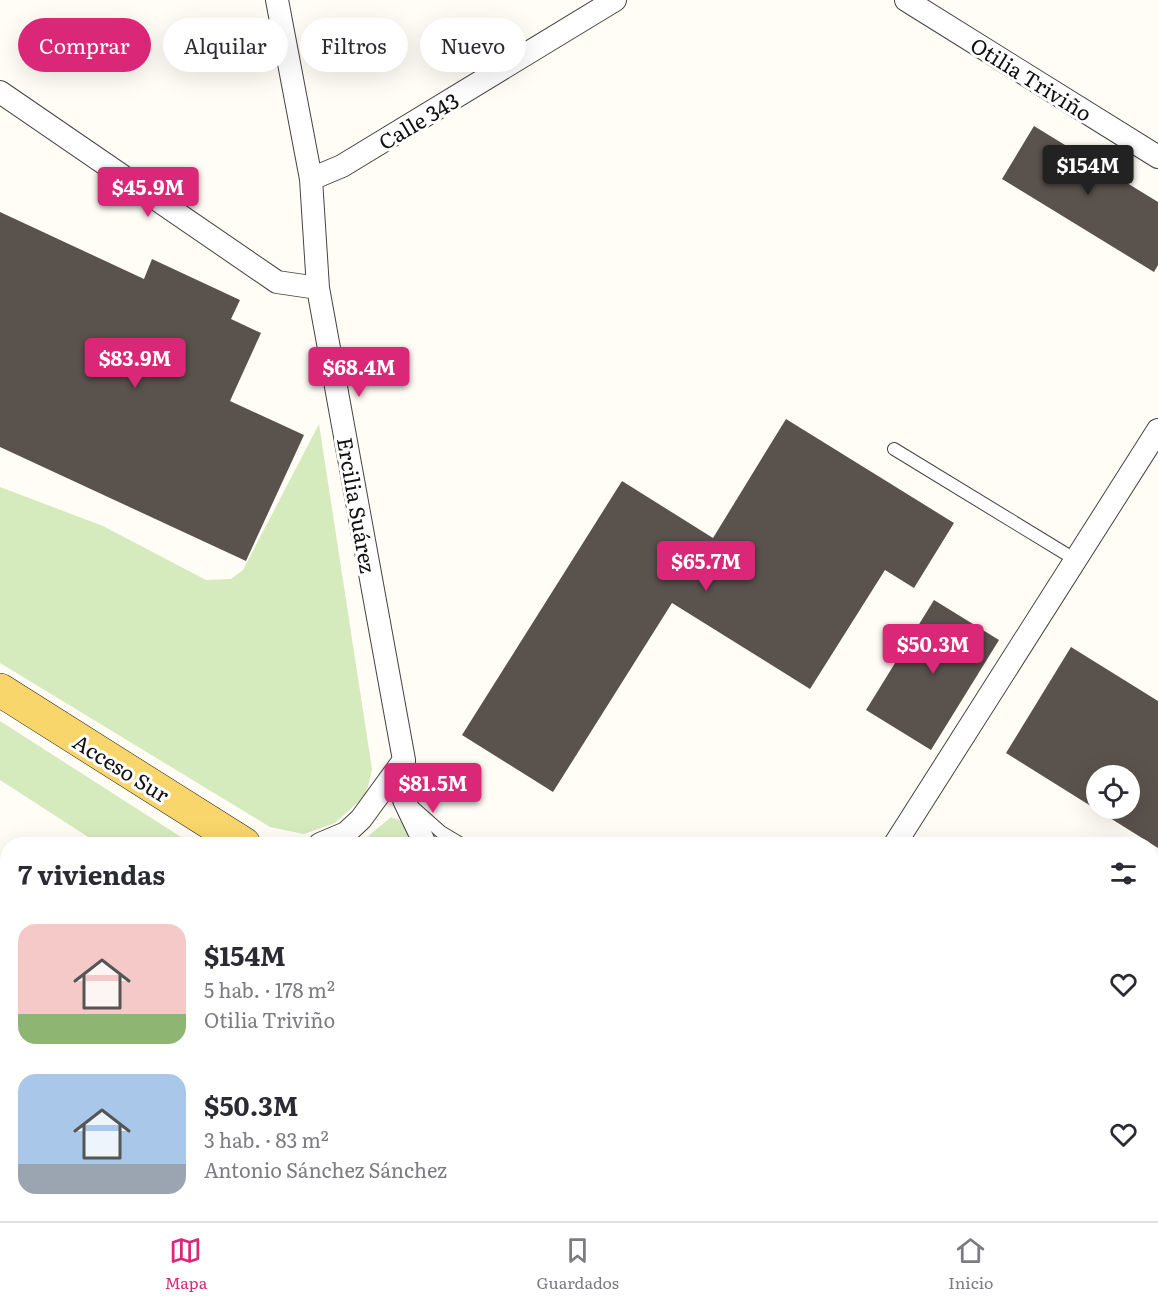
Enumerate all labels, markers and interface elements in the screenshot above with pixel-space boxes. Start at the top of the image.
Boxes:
chip: Comprar [18,18,151,72]
chip: Alquilar [163,18,288,72]
chip: Filtros [300,18,408,72]
chip: Nuevo [420,18,526,72]
street label: Otilia Triviño [965,28,1099,128]
street label: Calle 343 [372,84,464,156]
pin: $154M [1046,145,1130,196]
text: $154M [1057,149,1119,179]
pin: $45.9M [99,167,197,218]
text: $45.9M [112,171,184,201]
pin: $83.9M [86,338,184,389]
text: $83.9M [99,342,171,372]
pin: $68.4M [310,347,408,398]
text: $68.4M [322,351,396,381]
street label: Ercilia Suárez [331,435,385,575]
pin: $65.7M [657,541,755,592]
text: $65.7M [671,545,741,575]
pin: $50.3M [884,624,982,675]
text: $50.3M [897,628,969,658]
street label: Acceso Sur [68,725,176,809]
pin: $81.5M [384,763,482,814]
map controls [1086,765,1140,819]
button: locate [1086,765,1140,819]
text: $81.5M [398,767,468,797]
text: 7 viviendas [18,854,165,893]
icon: filters [1107,857,1140,890]
text: $154M [204,935,286,974]
icon: home [66,948,138,1020]
icon: heart [1107,968,1140,1001]
text: 5 hab. · 178 m² [204,974,335,1004]
text: Otilia Triviño [204,1004,335,1034]
text: $50.3M [204,1085,298,1124]
icon: home [66,1098,138,1170]
icon: heart [1107,1118,1140,1151]
text: 3 hab. · 83 m² [204,1124,329,1154]
text: Antonio Sánchez Sánchez [204,1154,447,1184]
tab: Mapa [165,1234,207,1294]
tab: Guardados [537,1234,619,1294]
tab: Inicio [948,1234,993,1294]

